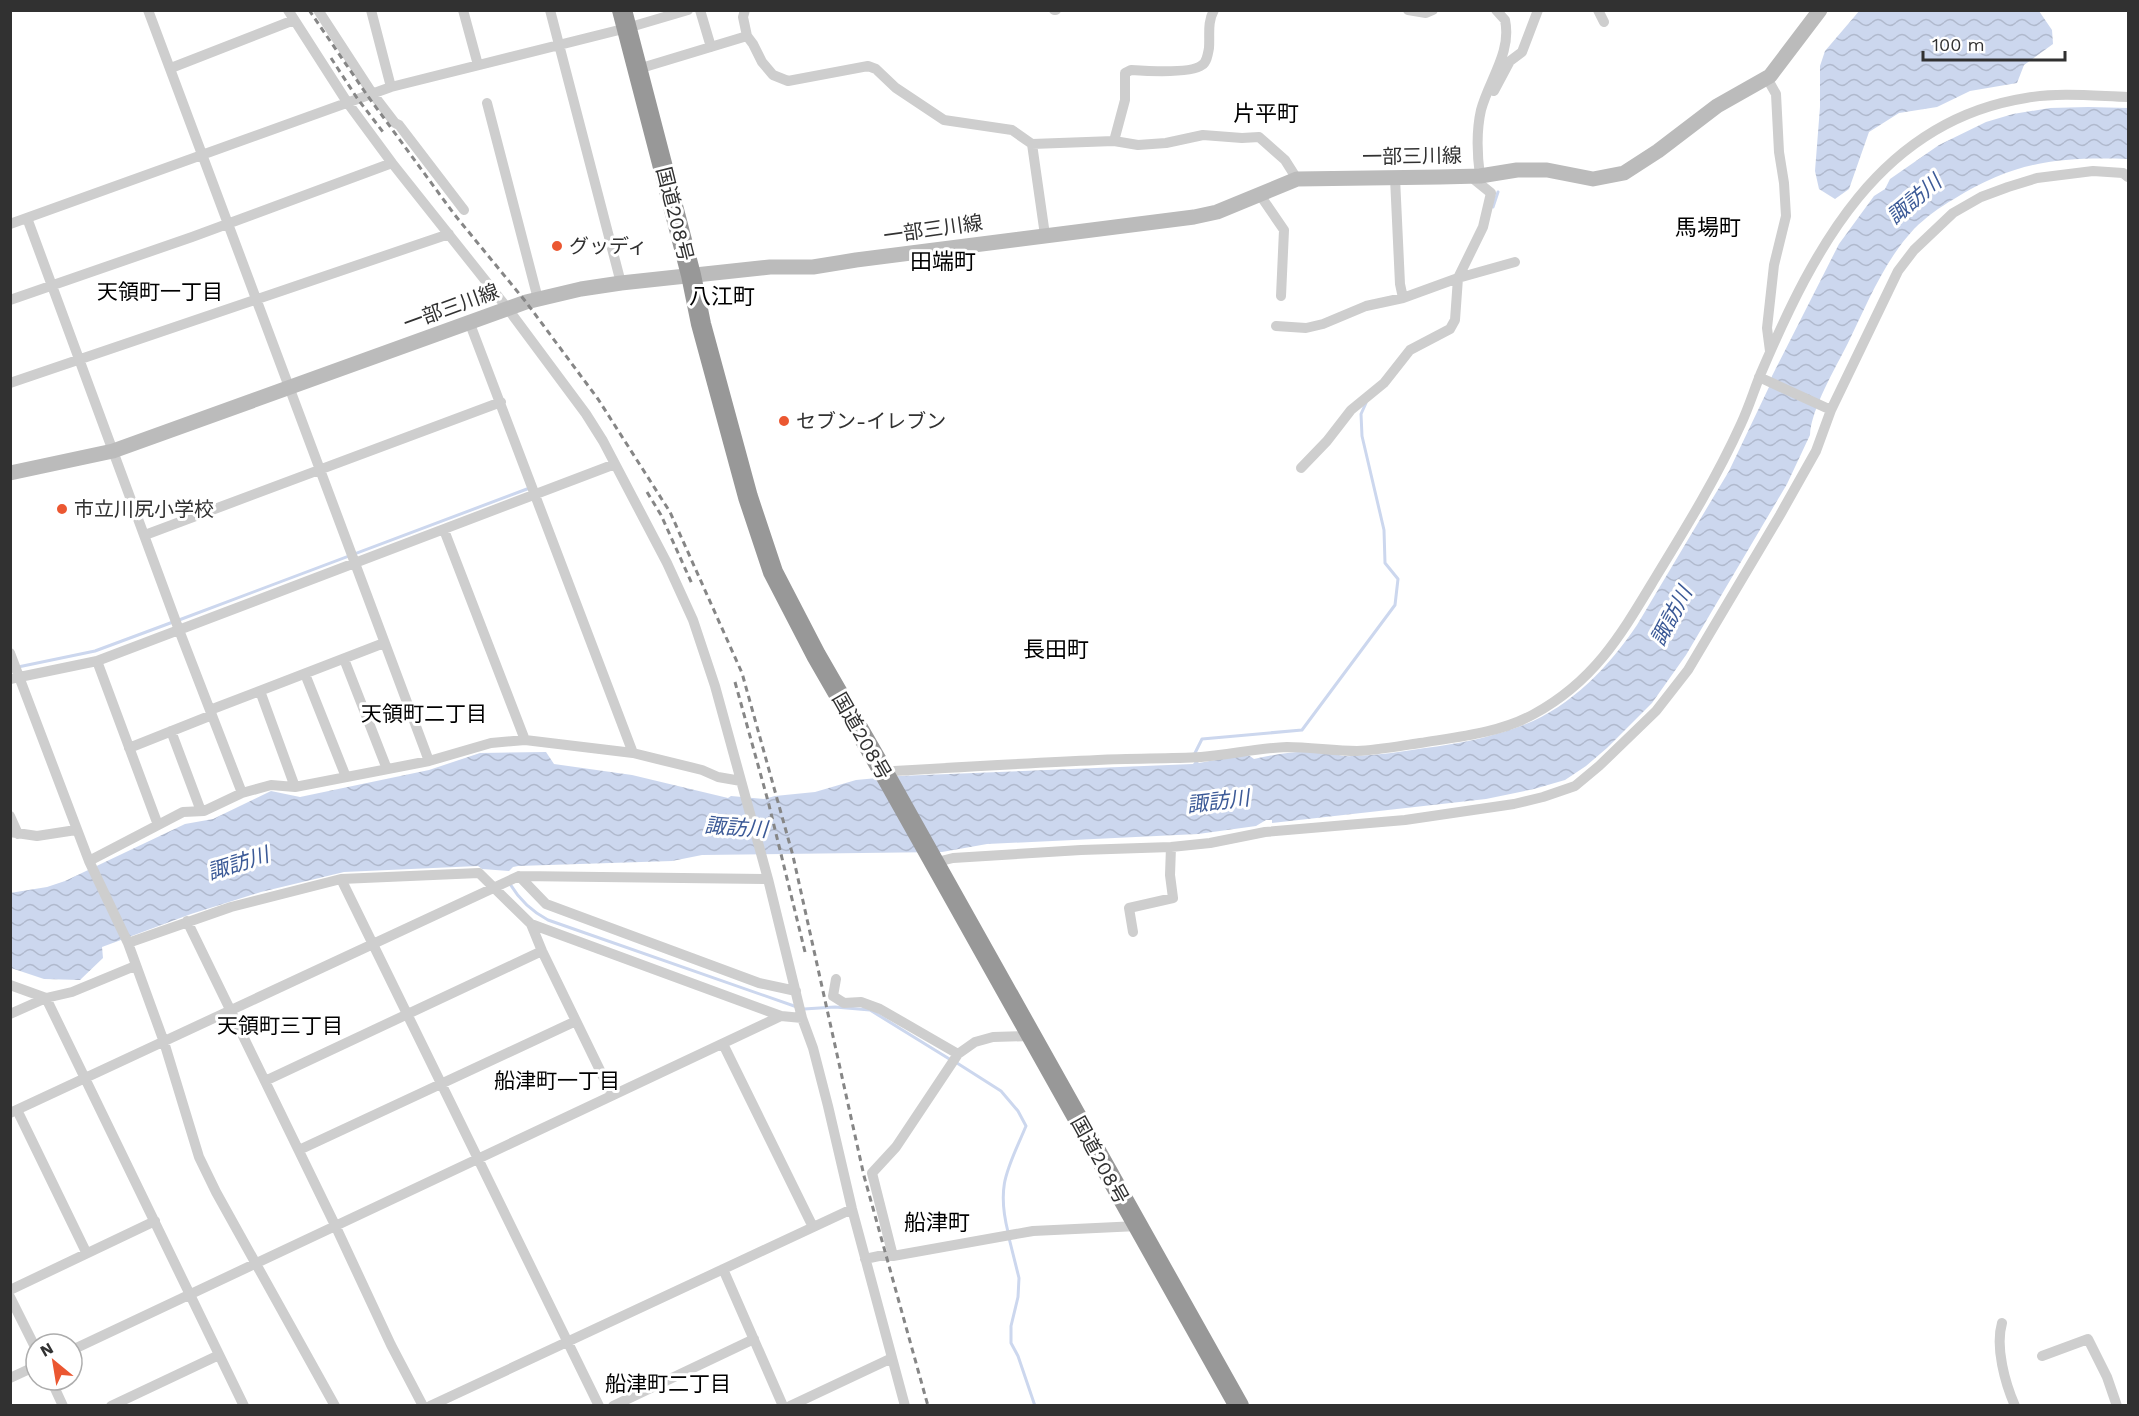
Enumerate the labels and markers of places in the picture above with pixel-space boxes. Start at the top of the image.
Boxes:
place label: グッディ [569,234,648,258]
marker: グッディ [550,239,564,253]
place label: セブン-イレブン [796,409,946,433]
marker: セブン-イレブン [777,414,791,428]
place label: 市立川尻小学校 [74,497,214,521]
marker: 市立川尻小学校 [55,502,69,516]

